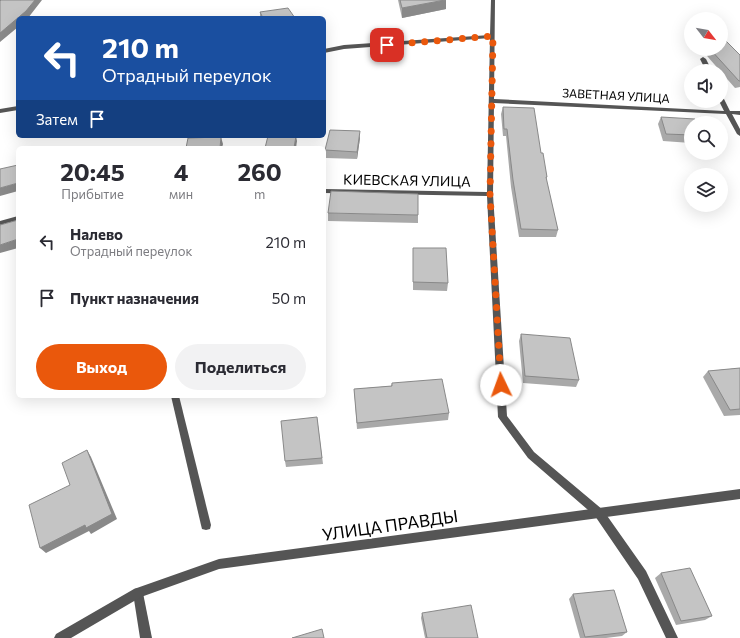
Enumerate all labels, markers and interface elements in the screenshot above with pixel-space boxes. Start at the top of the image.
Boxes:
north arrow [684,12,728,56]
map controls [684,12,728,212]
pin [370,28,404,62]
text: 210 m [102,30,179,64]
icon: left [36,32,88,84]
icon: arrive [376,34,398,56]
text: Отрадный переулок [102,64,272,86]
button: sound [684,64,728,108]
street label: ЗАВЕТНАЯ УЛИЦА [562,85,670,105]
icon: arrive [86,108,108,130]
text: Затем [36,110,78,128]
button: search [684,116,728,160]
text: 20:45 [60,157,125,186]
text: 4 [174,157,188,186]
text: 260 [237,157,282,186]
button: layers [684,168,728,212]
street label: КИЕВСКАЯ УЛИЦА [343,170,471,190]
text: Прибытие [61,186,124,202]
text: мин [169,186,193,202]
text: m [254,186,265,202]
text: Налево [70,225,123,243]
icon: left [36,231,58,253]
text: 210 m [266,233,306,251]
text: Отрадный переулок [70,243,193,259]
icon: arrive [36,287,58,309]
text: Пункт назначения [70,289,199,307]
text: 50 m [272,289,306,307]
button: Выход [36,344,167,390]
button: Поделиться [175,344,306,390]
position arrow [480,364,522,406]
street label: УЛИЦА ПРАВДЫ [321,505,459,545]

